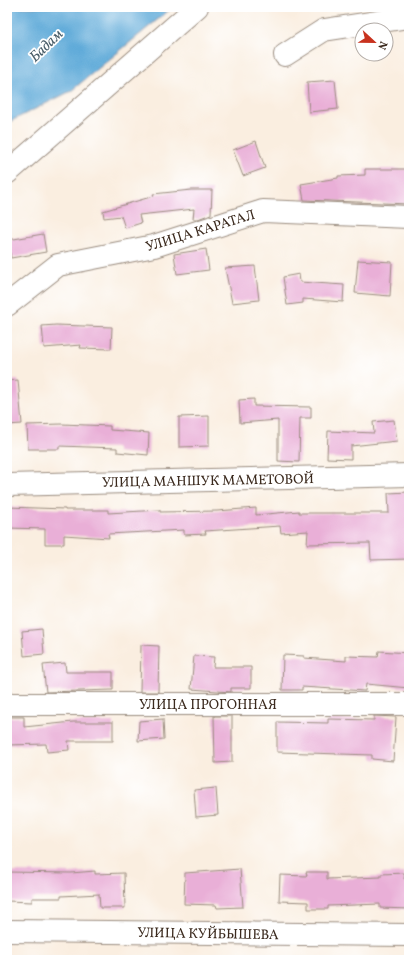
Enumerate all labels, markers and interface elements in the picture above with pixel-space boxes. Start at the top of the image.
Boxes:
north arrow [354,22,394,62]
water label: Бадам [25,25,69,67]
text: N [373,39,390,52]
street label: УЛИЦА КАРАТАЛ [143,206,257,257]
street label: УЛИЦА МАНШУК МАМЕТОВОЙ [102,469,314,493]
street label: УЛИЦА ПРОГОННАЯ [139,696,277,715]
street label: УЛИЦА КУЙБЫШЕВА [137,923,279,945]

